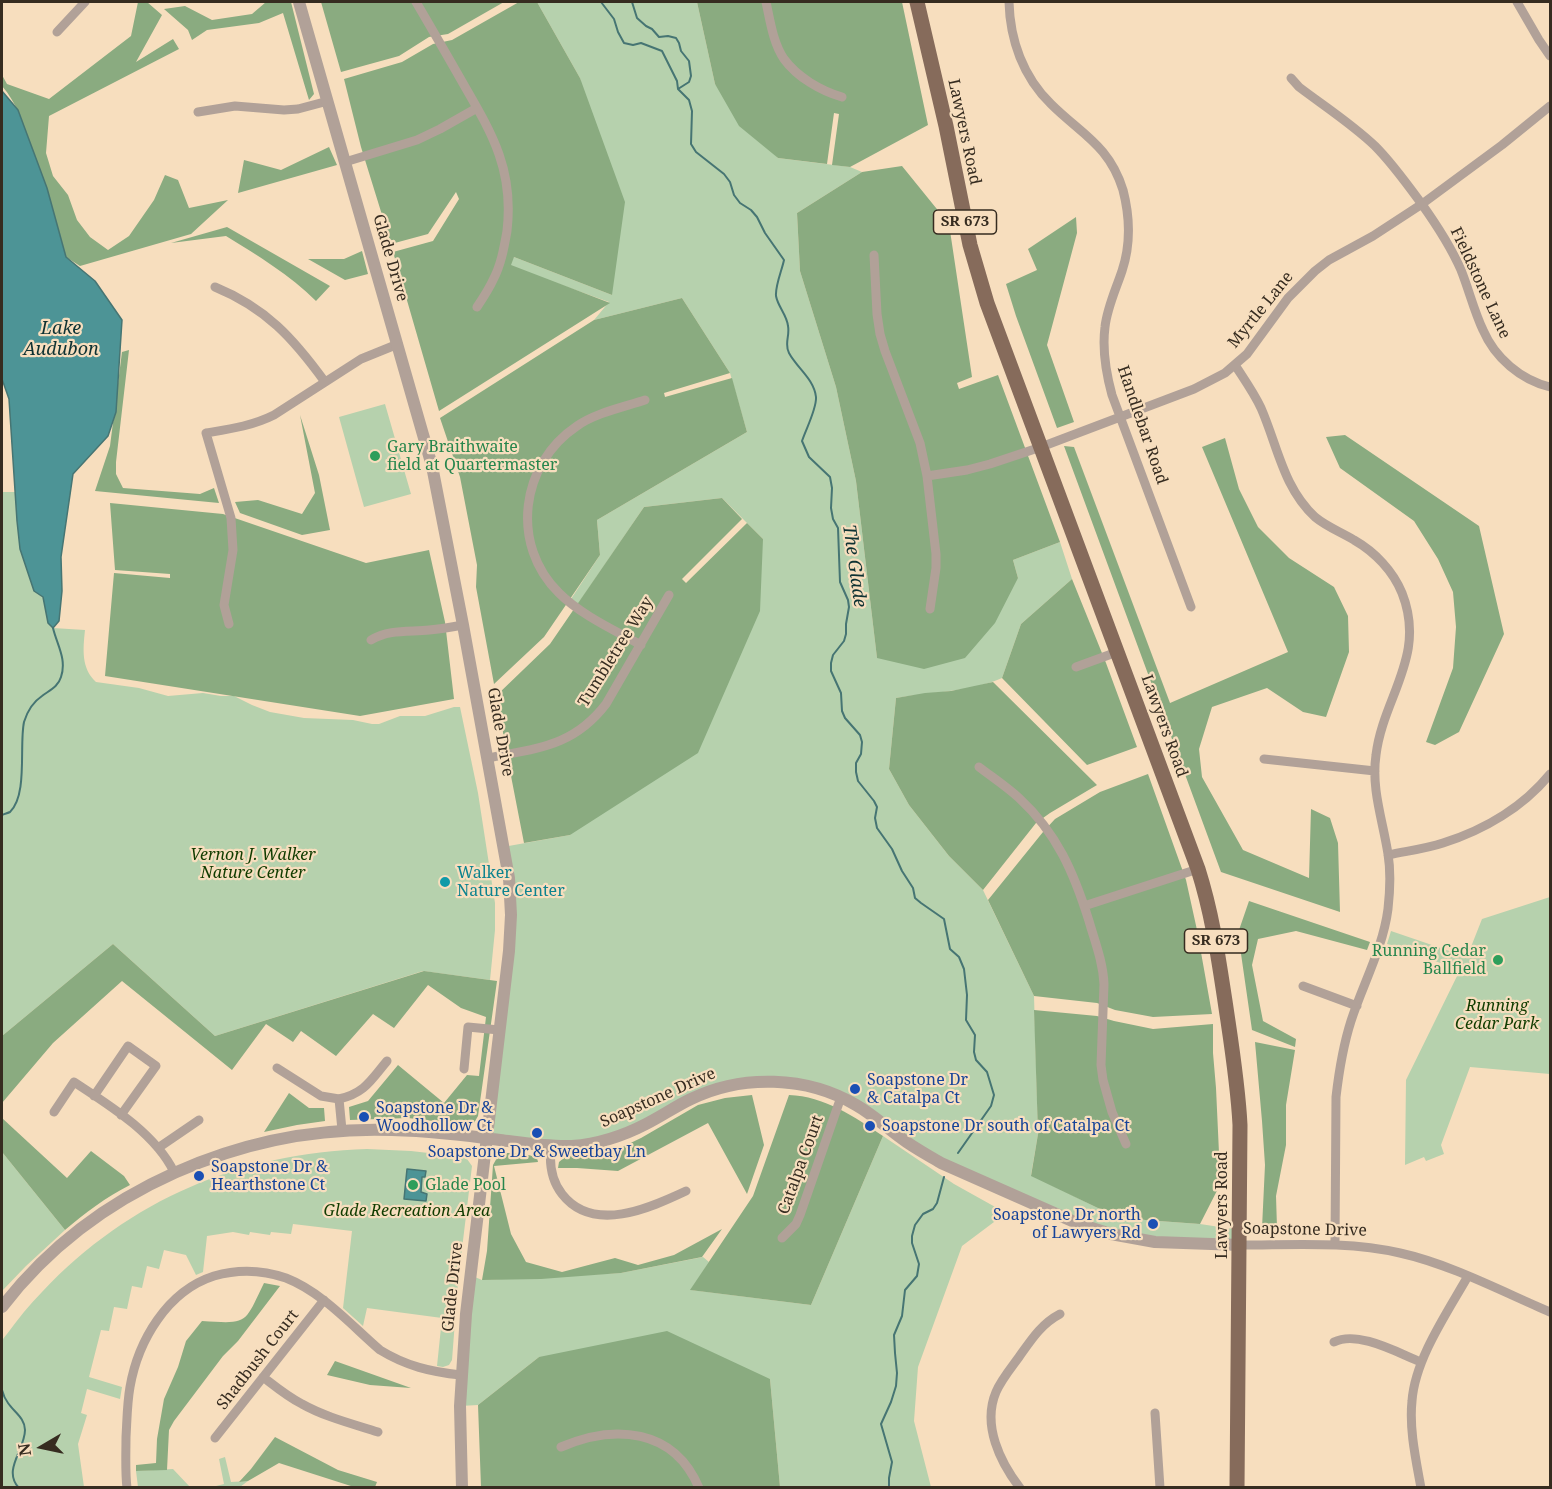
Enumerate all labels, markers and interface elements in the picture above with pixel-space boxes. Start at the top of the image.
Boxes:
street label: Lawyers Road [943,77,985,187]
road number: SR 673 [934,210,996,234]
street label: Glade Drive [368,212,412,304]
street label: Fieldstone Lane [1446,224,1514,342]
street label: Myrtle Lane [1224,268,1298,352]
water label: Lake Audubon [23,318,99,360]
street label: Handlebar Road [1113,363,1171,487]
place label: Gary Braithwaite field at Quartermaster [387,437,557,475]
marker: Gary Braithwaite field at Quartermaster [368,449,382,463]
water label: The Glade [838,523,870,609]
street label: Tumbletree Way [574,593,658,711]
street label: Lawyers Road [1137,672,1191,780]
street label: Glade Drive [483,686,517,778]
park label: Vernon J. Walker Nature Center [190,845,316,883]
place label: Walker Nature Center [457,863,565,901]
marker: Walker Nature Center [438,875,452,889]
road number: SR 673 [1184,929,1248,953]
place label: Running Cedar Ballfield [1372,941,1486,979]
marker: Running Cedar Ballfield [1491,953,1505,967]
park label: Running Cedar Park [1455,996,1539,1034]
street label: Soapstone Drive [597,1064,719,1132]
place label: Soapstone Dr & Catalpa Ct [867,1070,968,1108]
marker: Soapstone Dr & Catalpa Ct [848,1082,862,1096]
place label: Soapstone Dr & Woodhollow Ct [376,1098,493,1136]
marker: Soapstone Dr & Woodhollow Ct [357,1110,371,1124]
street label: Catalpa Court [774,1113,828,1217]
place label: Soapstone Dr south of Catalpa Ct [882,1116,1130,1136]
marker: Soapstone Dr south of Catalpa Ct [863,1119,877,1133]
marker: Soapstone Dr & Sweetbay Ln [530,1126,544,1140]
place label: Soapstone Dr & Sweetbay Ln [428,1142,646,1162]
street label: Lawyers Road [1212,1151,1232,1259]
place label: Soapstone Dr & Hearthstone Ct [211,1157,328,1195]
marker: Soapstone Dr & Hearthstone Ct [192,1169,206,1183]
place label: Glade Pool [425,1175,506,1195]
marker: Glade Pool [406,1178,420,1192]
park label: Glade Recreation Area [324,1201,490,1221]
place label: Soapstone Dr north of Lawyers Rd [993,1205,1141,1243]
marker: Soapstone Dr north of Lawyers Rd [1146,1217,1160,1231]
street label: Soapstone Drive [1243,1219,1367,1241]
street label: Glade Drive [439,1241,467,1333]
street label: Shadbush Court [213,1306,303,1414]
north arrow [12,1417,72,1477]
text: N [12,1442,36,1458]

